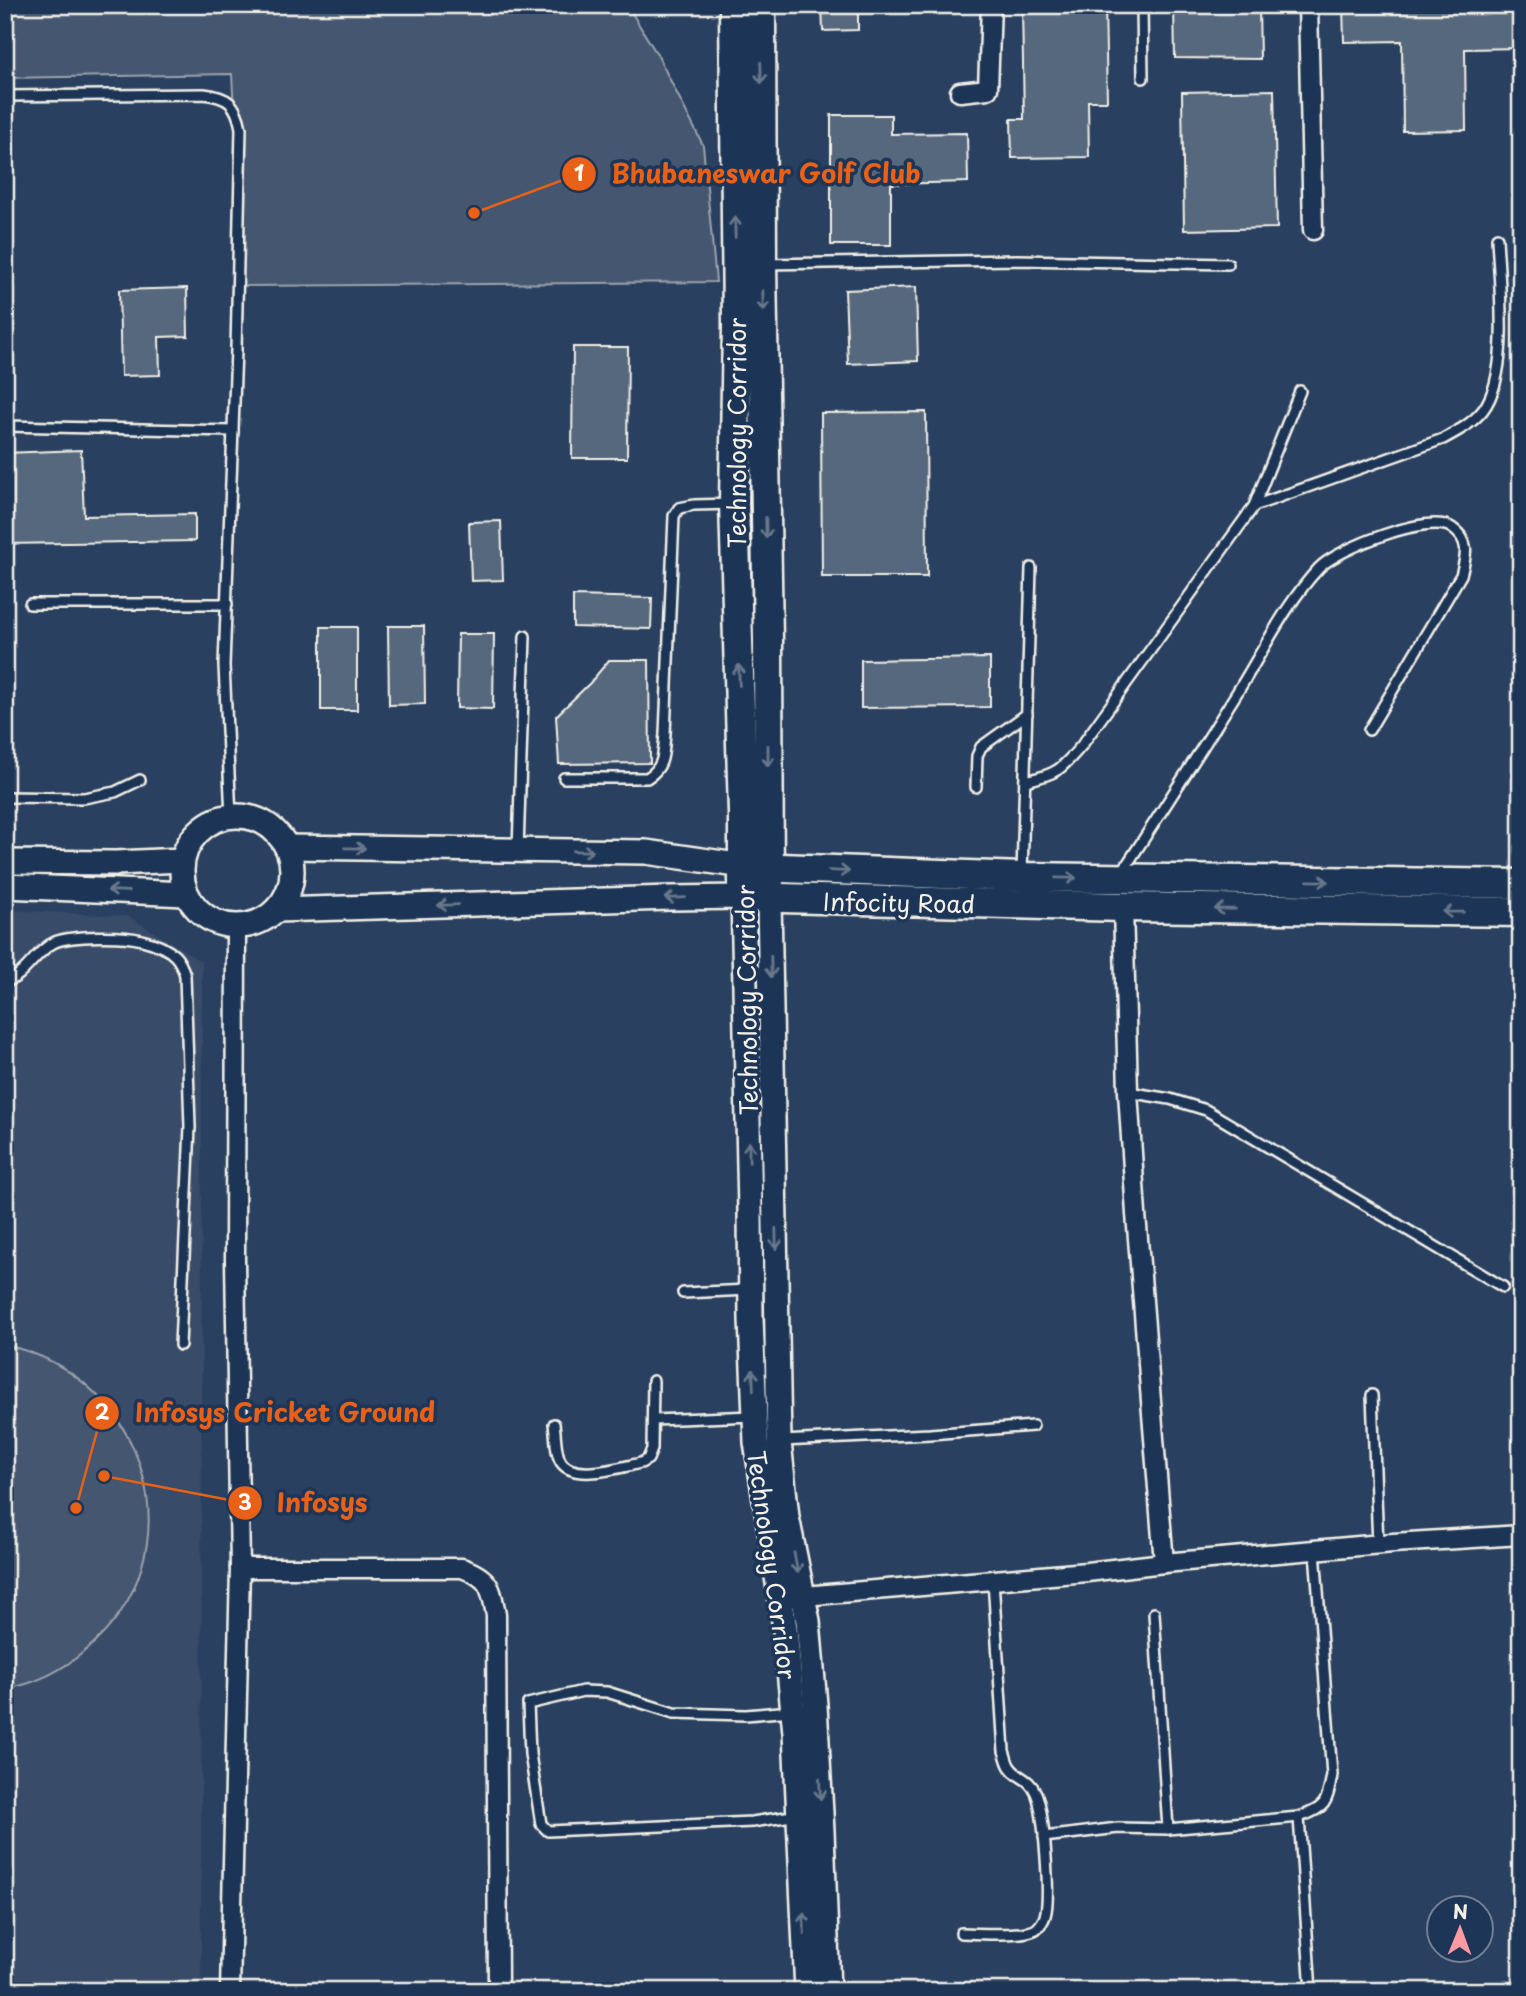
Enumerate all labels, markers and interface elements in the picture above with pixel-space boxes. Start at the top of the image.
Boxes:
one-way arrow [754,62,767,85]
callout: Bhubaneswar Golf Club [561,150,935,197]
text: Bhubaneswar Golf Club [611,153,921,192]
text: 1 [574,156,584,188]
one-way arrow [728,216,742,239]
one-way arrow [756,289,770,312]
street label: Technology Corridor [718,318,754,548]
one-way arrow [759,517,773,540]
one-way arrow [732,664,746,687]
one-way arrow [761,744,775,767]
one-way arrow [344,841,367,855]
one-way arrow [571,844,594,858]
one-way arrow [827,865,850,878]
one-way arrow [1054,871,1077,885]
one-way arrow [1306,875,1329,888]
street label: Infocity Road [822,883,976,921]
street label: Technology Corridor [726,884,766,1115]
one-way arrow [107,885,130,898]
one-way arrow [664,891,687,904]
one-way arrow [436,898,459,912]
one-way arrow [1214,902,1237,915]
one-way arrow [1441,905,1464,918]
one-way arrow [764,956,777,979]
one-way arrow [742,1141,756,1164]
one-way arrow [769,1227,783,1250]
one-way arrow [747,1368,760,1391]
callout: Infosys Cricket Ground [85,1389,450,1436]
text: Infosys Cricket Ground [135,1392,435,1431]
text: 2 [95,1395,110,1427]
street label: Technology Corridor [739,1448,807,1682]
callout: Infosys [228,1479,382,1526]
text: Infosys [276,1482,368,1521]
text: 3 [238,1485,252,1517]
one-way arrow [790,1551,803,1574]
one-way arrow [814,1777,827,1800]
north arrow [1424,1895,1494,1965]
text: N [1453,1897,1468,1925]
one-way arrow [798,1911,811,1934]

